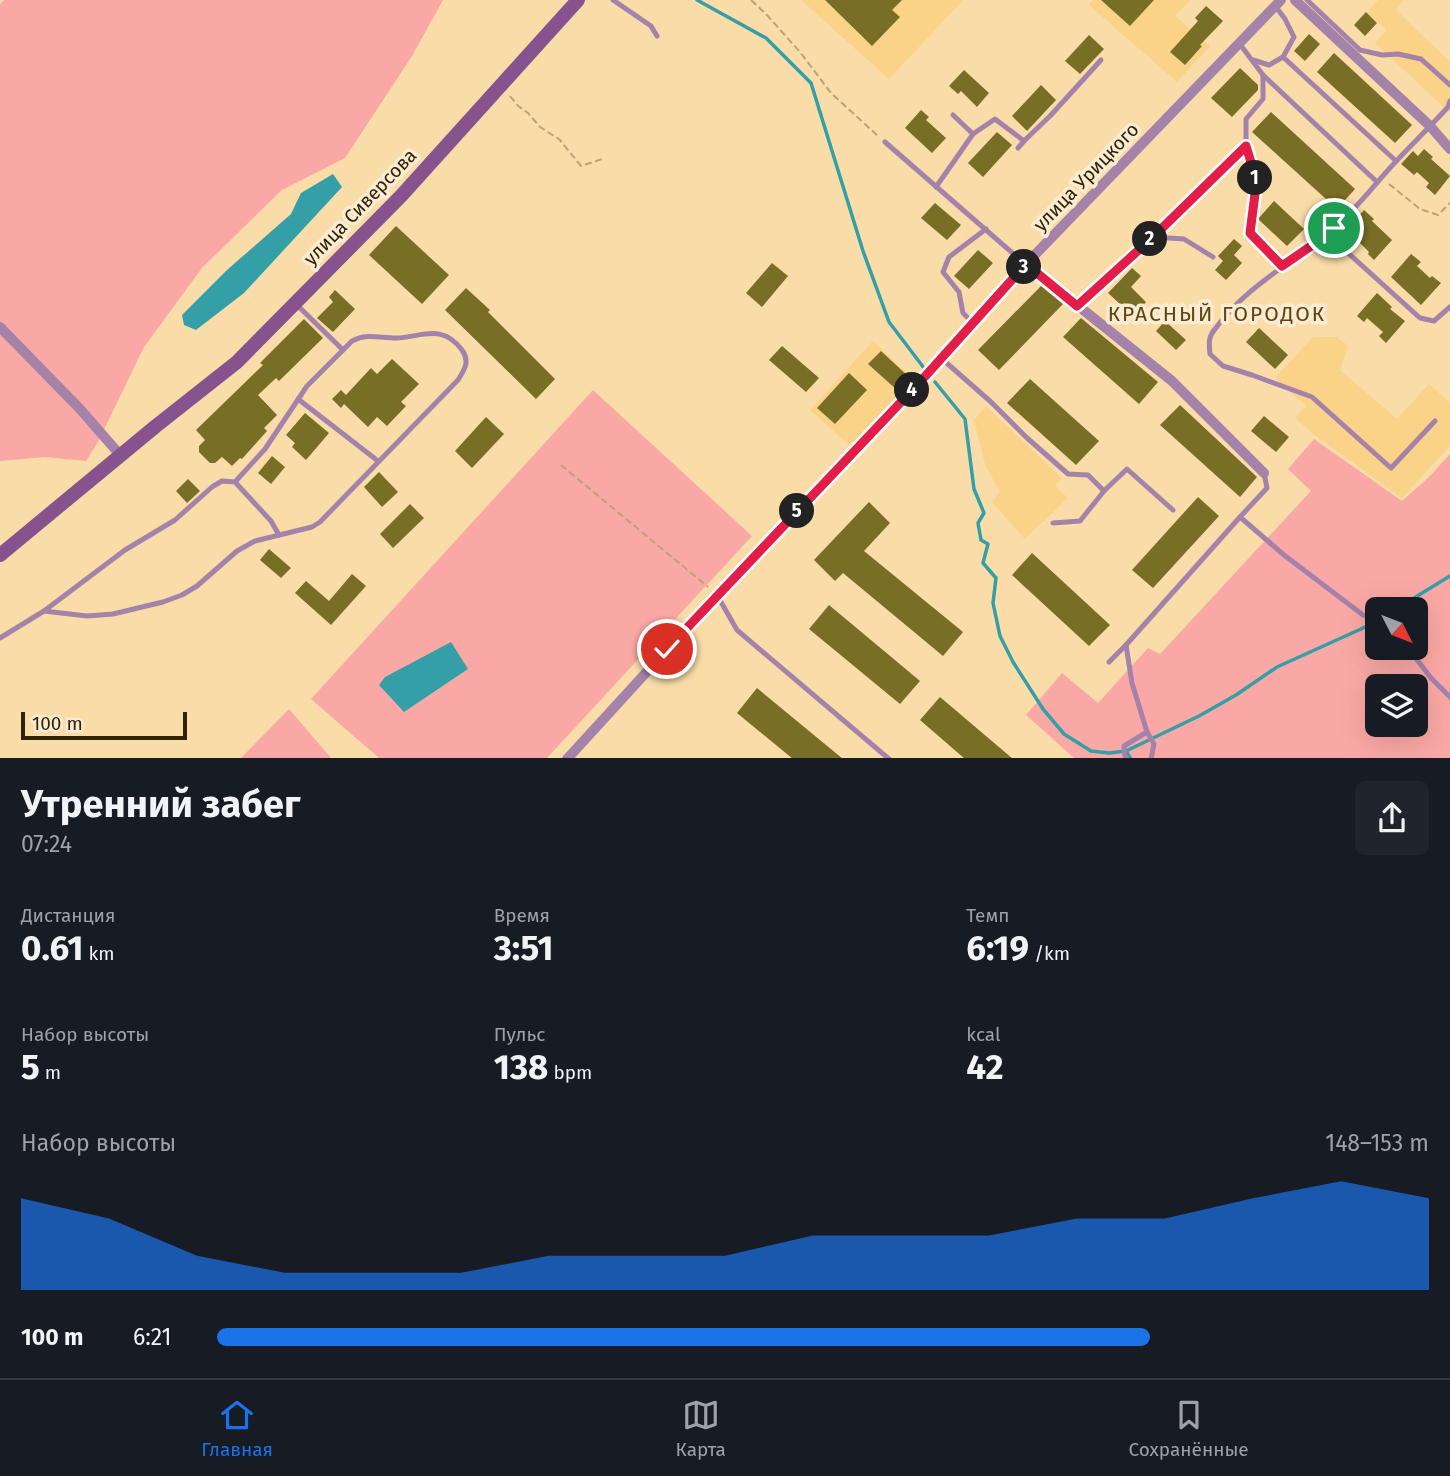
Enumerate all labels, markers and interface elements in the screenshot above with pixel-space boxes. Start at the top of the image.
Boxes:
street label: улица Урицкого [1029,118,1143,236]
street label: улица Сиверсова [299,144,421,270]
pin: 1 [1238,160,1272,196]
text: 1 [1250,166,1259,189]
pin [1304,198,1364,258]
icon: arrive [1315,209,1353,247]
pin: 2 [1132,222,1168,256]
text: 2 [1145,227,1154,250]
pin: 3 [1006,250,1042,284]
text: 3 [1019,255,1028,278]
district label: КРАСНЫЙ ГОРОДОК [1108,301,1326,327]
pin: 4 [894,372,930,408]
text: 4 [906,378,917,401]
pin: 5 [780,494,814,528]
text: 5 [791,499,802,522]
north arrow [1365,597,1428,660]
map controls [1365,597,1428,737]
pin [637,619,697,679]
icon: check [648,630,686,668]
button: layers [1365,674,1428,737]
scale bar [21,710,187,741]
text: 100 m [32,712,83,735]
text: Утренний забег [21,781,300,827]
button: share [1355,781,1429,855]
text: 07:24 [21,830,72,858]
text: Дистанция [21,904,116,927]
text: Время [494,904,550,927]
text: Темп [966,904,1009,927]
text: 0.61 [21,927,84,969]
text: 3:51 [494,927,554,969]
text: 6:19 [966,927,1029,969]
text: km [84,942,115,965]
text: /km [1029,942,1070,965]
text: Набор высоты [21,1023,149,1046]
text: Пульс [494,1023,545,1046]
text: kcal [966,1023,1001,1046]
text: 5 [21,1046,40,1088]
text: 138 [494,1046,548,1088]
text: 42 [966,1046,1004,1088]
text: m [40,1061,61,1084]
text: bpm [548,1061,592,1084]
text: Набор высоты [21,1129,176,1157]
text: 148–153 m [1325,1129,1429,1157]
text: 100 m [21,1323,83,1351]
text: 6:21 [133,1323,172,1351]
tab: Главная [201,1396,273,1461]
tab: Карта [676,1396,726,1461]
tab: Сохранённые [1128,1396,1249,1461]

